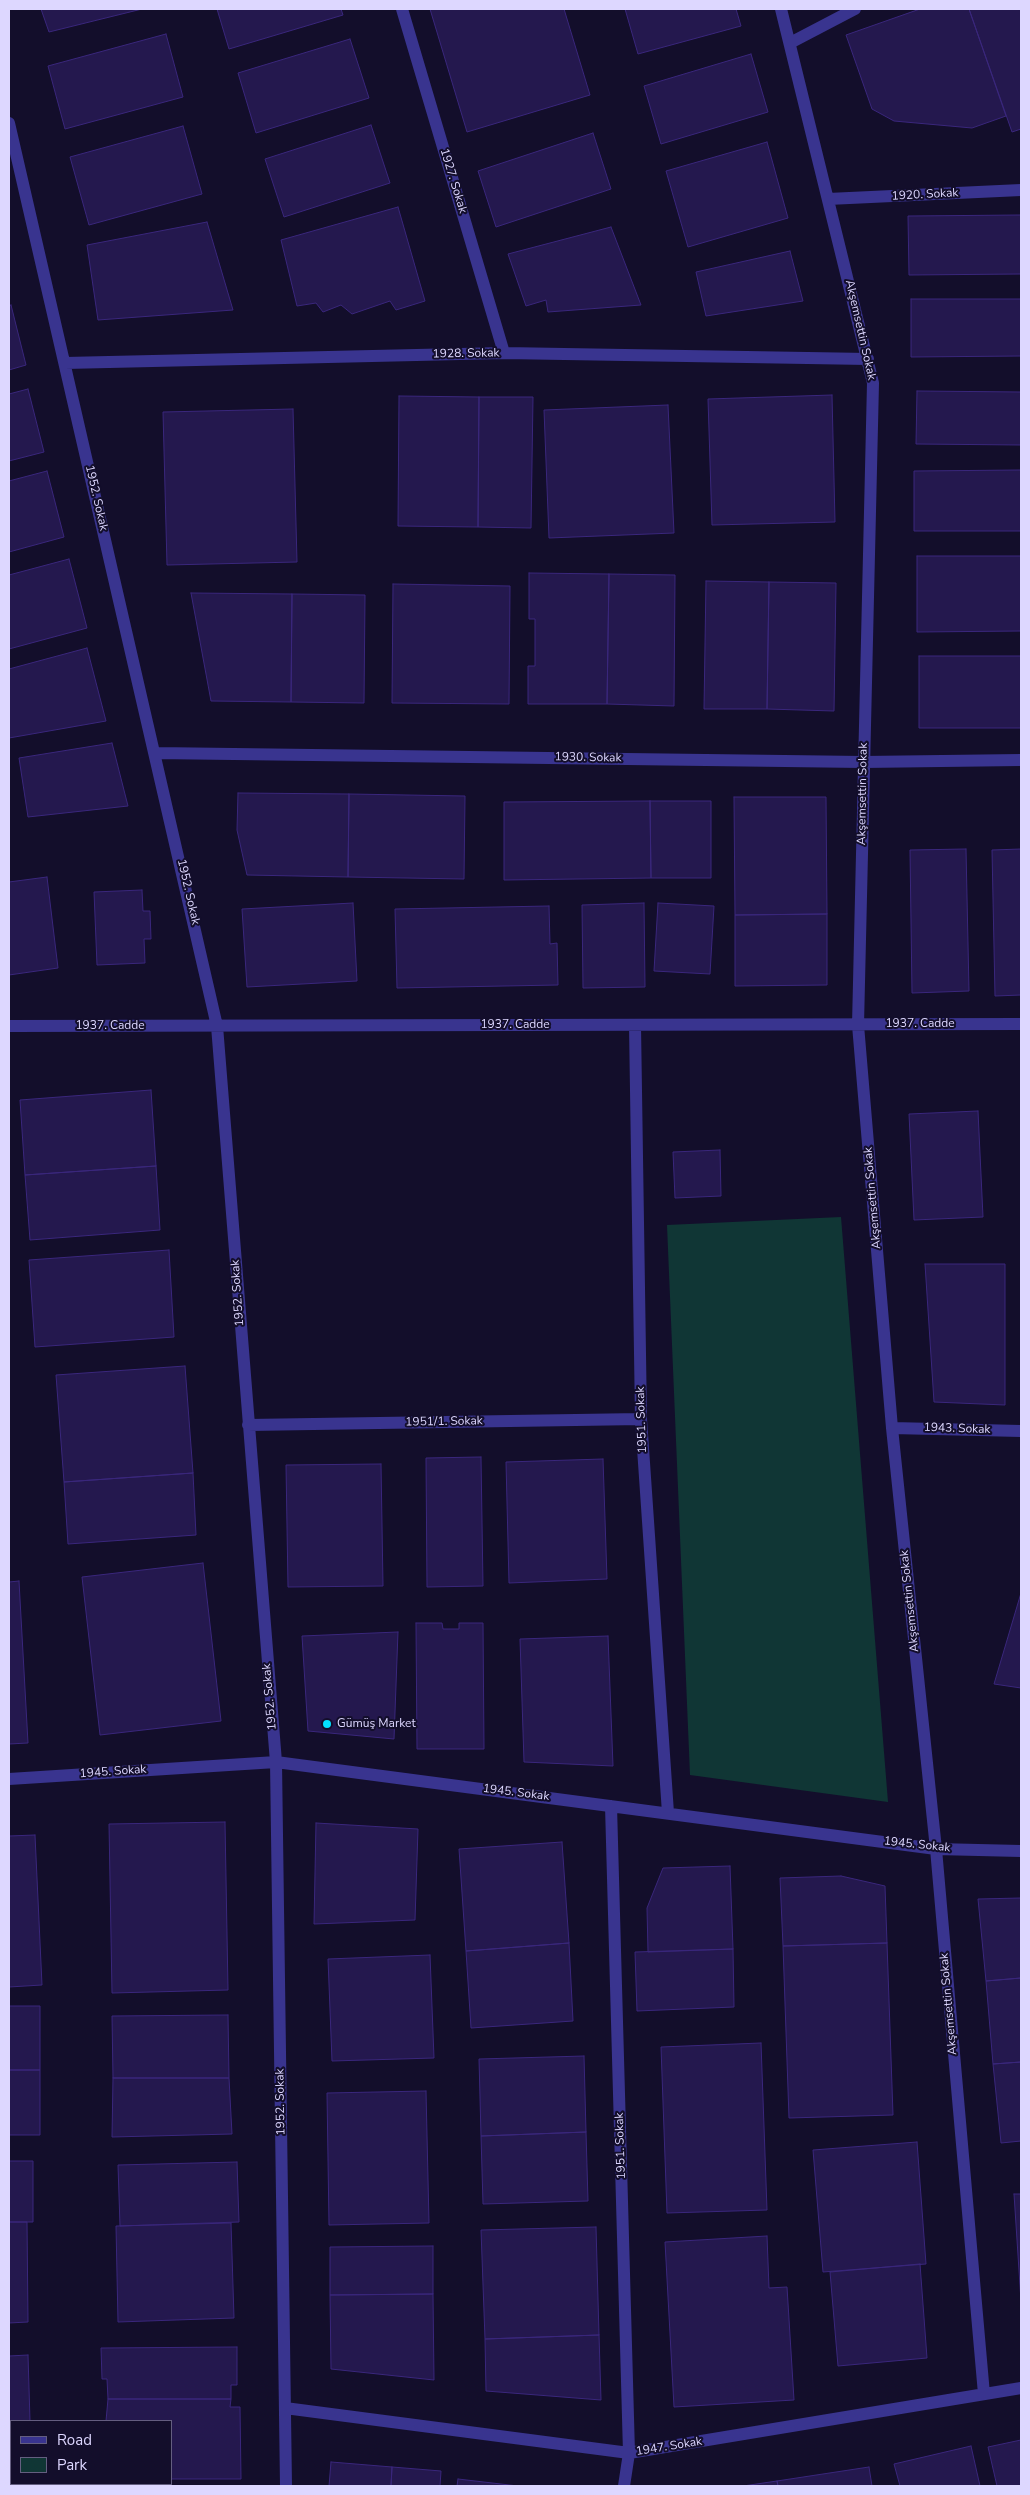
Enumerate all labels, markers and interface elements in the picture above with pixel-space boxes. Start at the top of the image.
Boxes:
street label: 1927. Sokak [436,147,470,215]
street label: 1920. Sokak [891,186,959,204]
street label: Akşemsettin Sokak [841,278,879,382]
street label: 1928. Sokak [432,346,500,362]
street label: 1952. Sokak [81,464,111,532]
street label: Akşemsettin Sokak [855,743,871,845]
street label: 1930. Sokak [554,750,622,766]
street label: 1952. Sokak [173,858,203,926]
street label: 1937. Cadde [885,1017,955,1031]
street label: 1937. Cadde [480,1018,550,1032]
street label: 1937. Cadde [75,1019,145,1033]
street label: Akşemsettin Sokak [861,1146,885,1250]
street label: 1952. Sokak [228,1259,248,1327]
street label: 1951. Sokak [634,1386,650,1454]
street label: 1951/1. Sokak [405,1414,483,1430]
street label: 1943. Sokak [923,1421,991,1437]
street label: Akşemsettin Sokak [897,1549,923,1653]
street label: 1952. Sokak [260,1663,280,1731]
place label: Gümüş Market [337,1717,416,1731]
marker: Gümüş Market [321,1718,333,1730]
street label: 1945. Sokak [79,1762,147,1782]
street label: 1945. Sokak [482,1782,550,1804]
street label: 1945. Sokak [883,1834,951,1856]
street label: Akşemsettin Sokak [937,1952,961,2056]
street label: 1952. Sokak [273,2068,289,2136]
street label: 1951. Sokak [613,2112,629,2180]
legend [10,2420,172,2485]
text: Road [57,2430,92,2450]
street label: 1947. Sokak [635,2435,703,2459]
text: Park [57,2455,87,2475]

